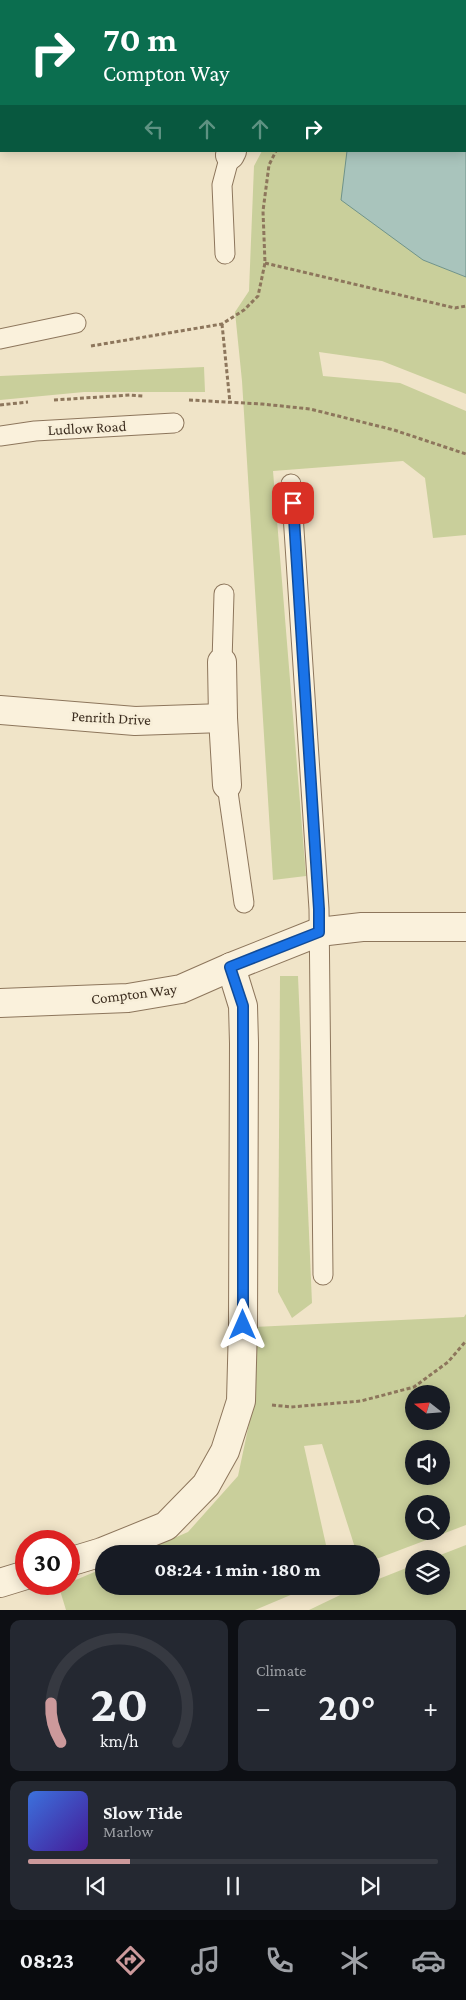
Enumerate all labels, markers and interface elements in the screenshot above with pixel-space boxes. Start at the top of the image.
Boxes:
icon: right [20,20,85,85]
text: 70 m [103,20,177,59]
text: Compton Way [103,61,229,86]
icon: left [140,115,168,143]
icon: ahead [193,115,221,143]
icon: ahead [246,115,274,143]
icon: right [299,115,327,143]
street label: Ludlow Road [47,418,127,438]
pin [272,482,314,524]
icon: arrive [279,489,307,517]
street label: Penrith Drive [71,708,152,728]
street label: Compton Way [90,981,178,1008]
position arrow [216,1298,268,1350]
north arrow [405,1385,450,1430]
map controls [405,1385,450,1595]
button: sound [405,1440,450,1485]
button: search [405,1495,450,1540]
speed limit sign: 30 [15,1530,80,1595]
button: layers [405,1550,450,1595]
text: 08:24 · 1 min · 180 m [154,1559,321,1580]
text: Climate [256,1662,306,1679]
text: 20 [90,1674,148,1732]
text: 20° [318,1686,376,1728]
text: − [256,1692,271,1723]
text: + [423,1692,438,1723]
text: km/h [100,1731,139,1751]
text: Slow Tide [103,1802,183,1823]
text: Marlow [103,1823,153,1840]
icon: previous [82,1872,110,1900]
icon: pause [219,1872,247,1900]
icon: next [356,1872,384,1900]
icon: directions [113,1943,148,1978]
icon: music [188,1943,223,1978]
icon: phone [262,1943,297,1978]
icon: climate [337,1943,372,1978]
icon: car [411,1943,446,1978]
text: 08:23 [20,1948,74,1973]

